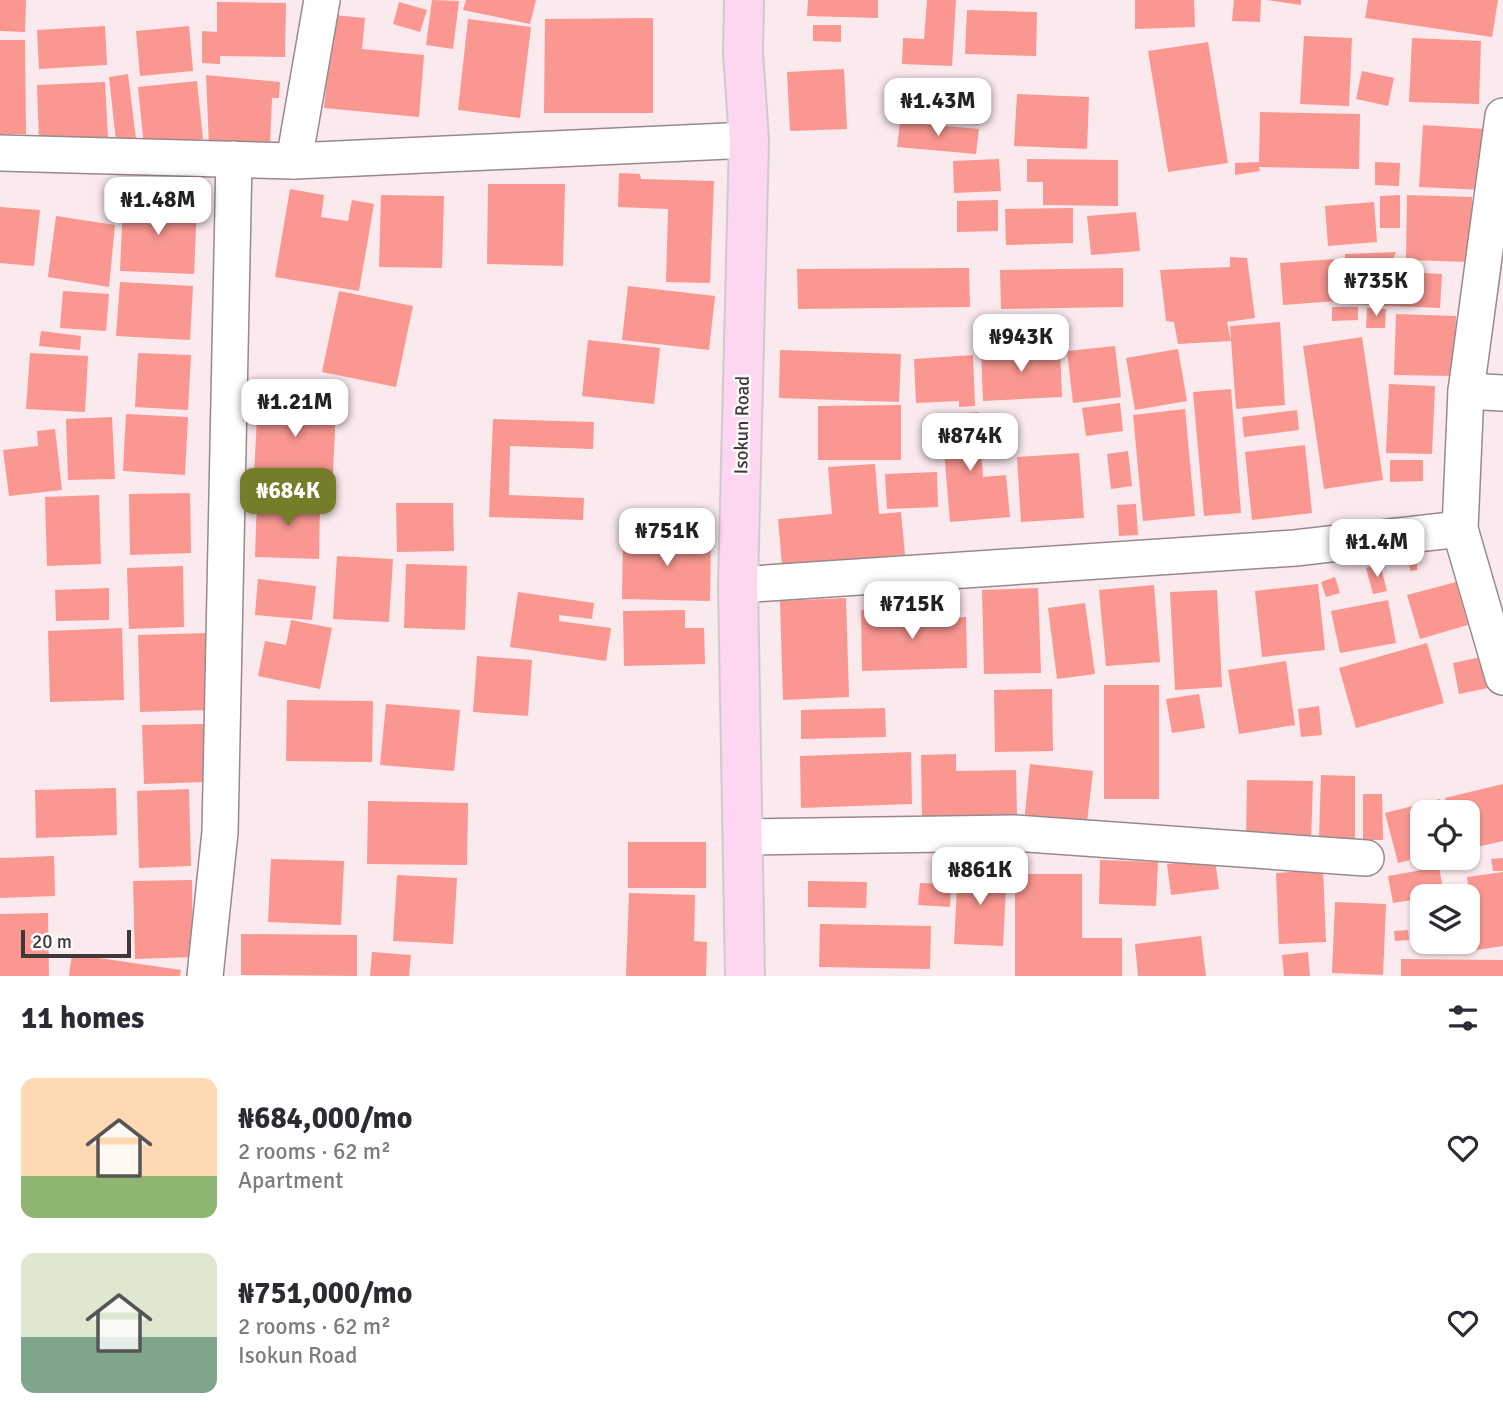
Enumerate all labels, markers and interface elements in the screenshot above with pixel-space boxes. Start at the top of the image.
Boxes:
pin: ₦1.43M [881,78,995,138]
text: ₦1.43M [900,86,976,115]
pin: ₦1.48M [101,177,215,237]
text: ₦1.48M [120,185,196,214]
pin: ₦735K [1327,258,1425,318]
text: ₦735K [1344,266,1408,295]
pin: ₦943K [972,314,1070,374]
text: ₦943K [989,322,1053,351]
street label: Isokun Road [729,376,755,474]
pin: ₦1.21M [238,380,352,439]
text: ₦1.21M [257,387,333,416]
pin: ₦874K [921,414,1019,473]
text: ₦874K [938,421,1002,450]
pin: ₦684K [239,468,337,528]
text: ₦684K [256,476,320,505]
pin: ₦751K [618,508,716,568]
text: ₦751K [635,516,699,545]
pin: ₦1.4M [1328,520,1426,579]
text: ₦1.4M [1345,527,1409,556]
pin: ₦715K [863,582,961,641]
text: ₦715K [880,589,944,618]
map controls [1410,800,1480,954]
button: locate [1410,800,1480,870]
pin: ₦861K [931,848,1029,907]
text: ₦861K [948,855,1012,884]
button: layers [1410,884,1480,954]
scale bar [21,927,131,959]
text: 20 m [32,930,72,954]
icon: filters [1444,999,1482,1037]
text: 11 homes [21,1000,144,1037]
text: ₦684,000/mo [238,1100,412,1137]
icon: home [77,1106,161,1190]
icon: heart [1444,1129,1482,1167]
text: 2 rooms · 62 m² [238,1137,391,1166]
text: Apartment [238,1166,343,1195]
text: ₦751,000/mo [238,1275,412,1312]
icon: home [77,1281,161,1365]
icon: heart [1444,1304,1482,1342]
text: 2 rooms · 62 m² [238,1312,391,1341]
text: Isokun Road [238,1341,357,1370]

